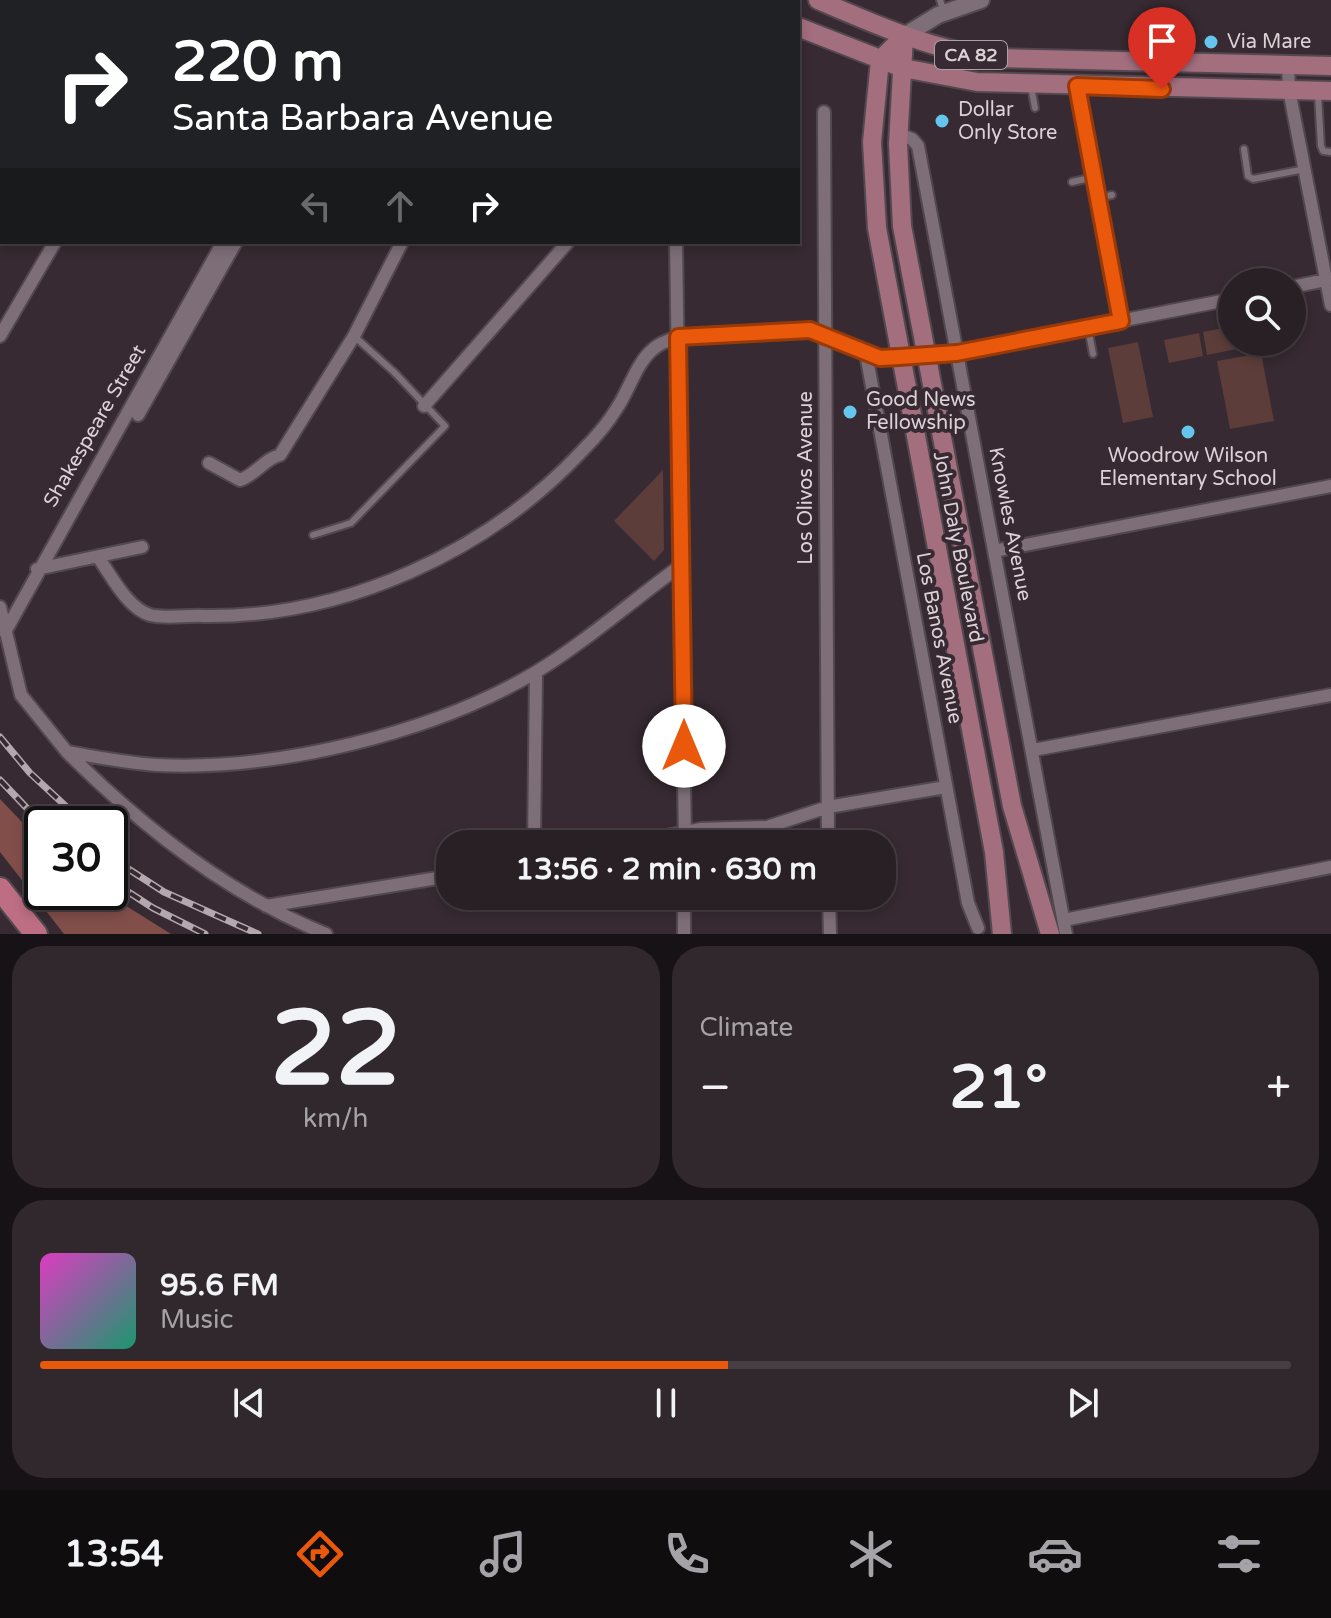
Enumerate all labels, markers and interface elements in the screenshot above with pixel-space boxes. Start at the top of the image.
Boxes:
pin [1128,7,1196,89]
icon: arrive [1140,19,1184,63]
text: 220 m [172,29,343,96]
place label: Via Mare [1227,30,1311,54]
icon: right [40,32,144,136]
marker: Via Mare [1202,33,1220,51]
road number: CA 82 [935,41,1007,69]
text: Santa Barbara Avenue [172,97,553,140]
place label: Dollar Only Store [958,98,1057,145]
marker: Dollar Only Store [933,112,951,130]
icon: left [294,184,338,228]
icon: ahead [378,184,422,228]
icon: right [462,184,506,228]
map controls [1218,268,1306,356]
button: search [1218,268,1306,356]
street label: Shakespeare Street [39,340,151,511]
place label: Good News Fellowship [866,388,976,435]
street label: Los Olivos Avenue [794,391,818,565]
marker: Good News Fellowship [841,403,859,421]
marker: Woodrow Wilson Elementary School [1179,423,1197,441]
place label: Woodrow Wilson Elementary School [1099,444,1277,491]
street label: Knowles Avenue [983,445,1037,603]
street label: John Daly Boulevard [928,449,988,645]
street label: Los Banos Avenue [911,550,967,726]
position arrow [642,704,726,788]
speed limit sign: 30 [24,806,128,910]
text: 13:56 · 2 min · 630 m [515,851,817,888]
text: 22 [270,988,401,1113]
text: Climate [700,1012,793,1043]
text: 21° [950,1052,1048,1124]
text: − [700,1062,731,1115]
text: + [1266,1062,1291,1115]
text: km/h [303,1103,368,1134]
text: 95.6 FM [160,1267,279,1304]
text: Music [160,1304,233,1335]
icon: previous [227,1381,271,1425]
icon: pause [644,1381,688,1425]
icon: next [1061,1381,1105,1425]
icon: directions [292,1526,348,1582]
icon: music [475,1526,531,1582]
icon: phone [659,1526,715,1582]
icon: climate [843,1526,899,1582]
icon: car [1027,1526,1083,1582]
icon: filters [1211,1526,1267,1582]
text: 13:54 [64,1533,164,1576]

